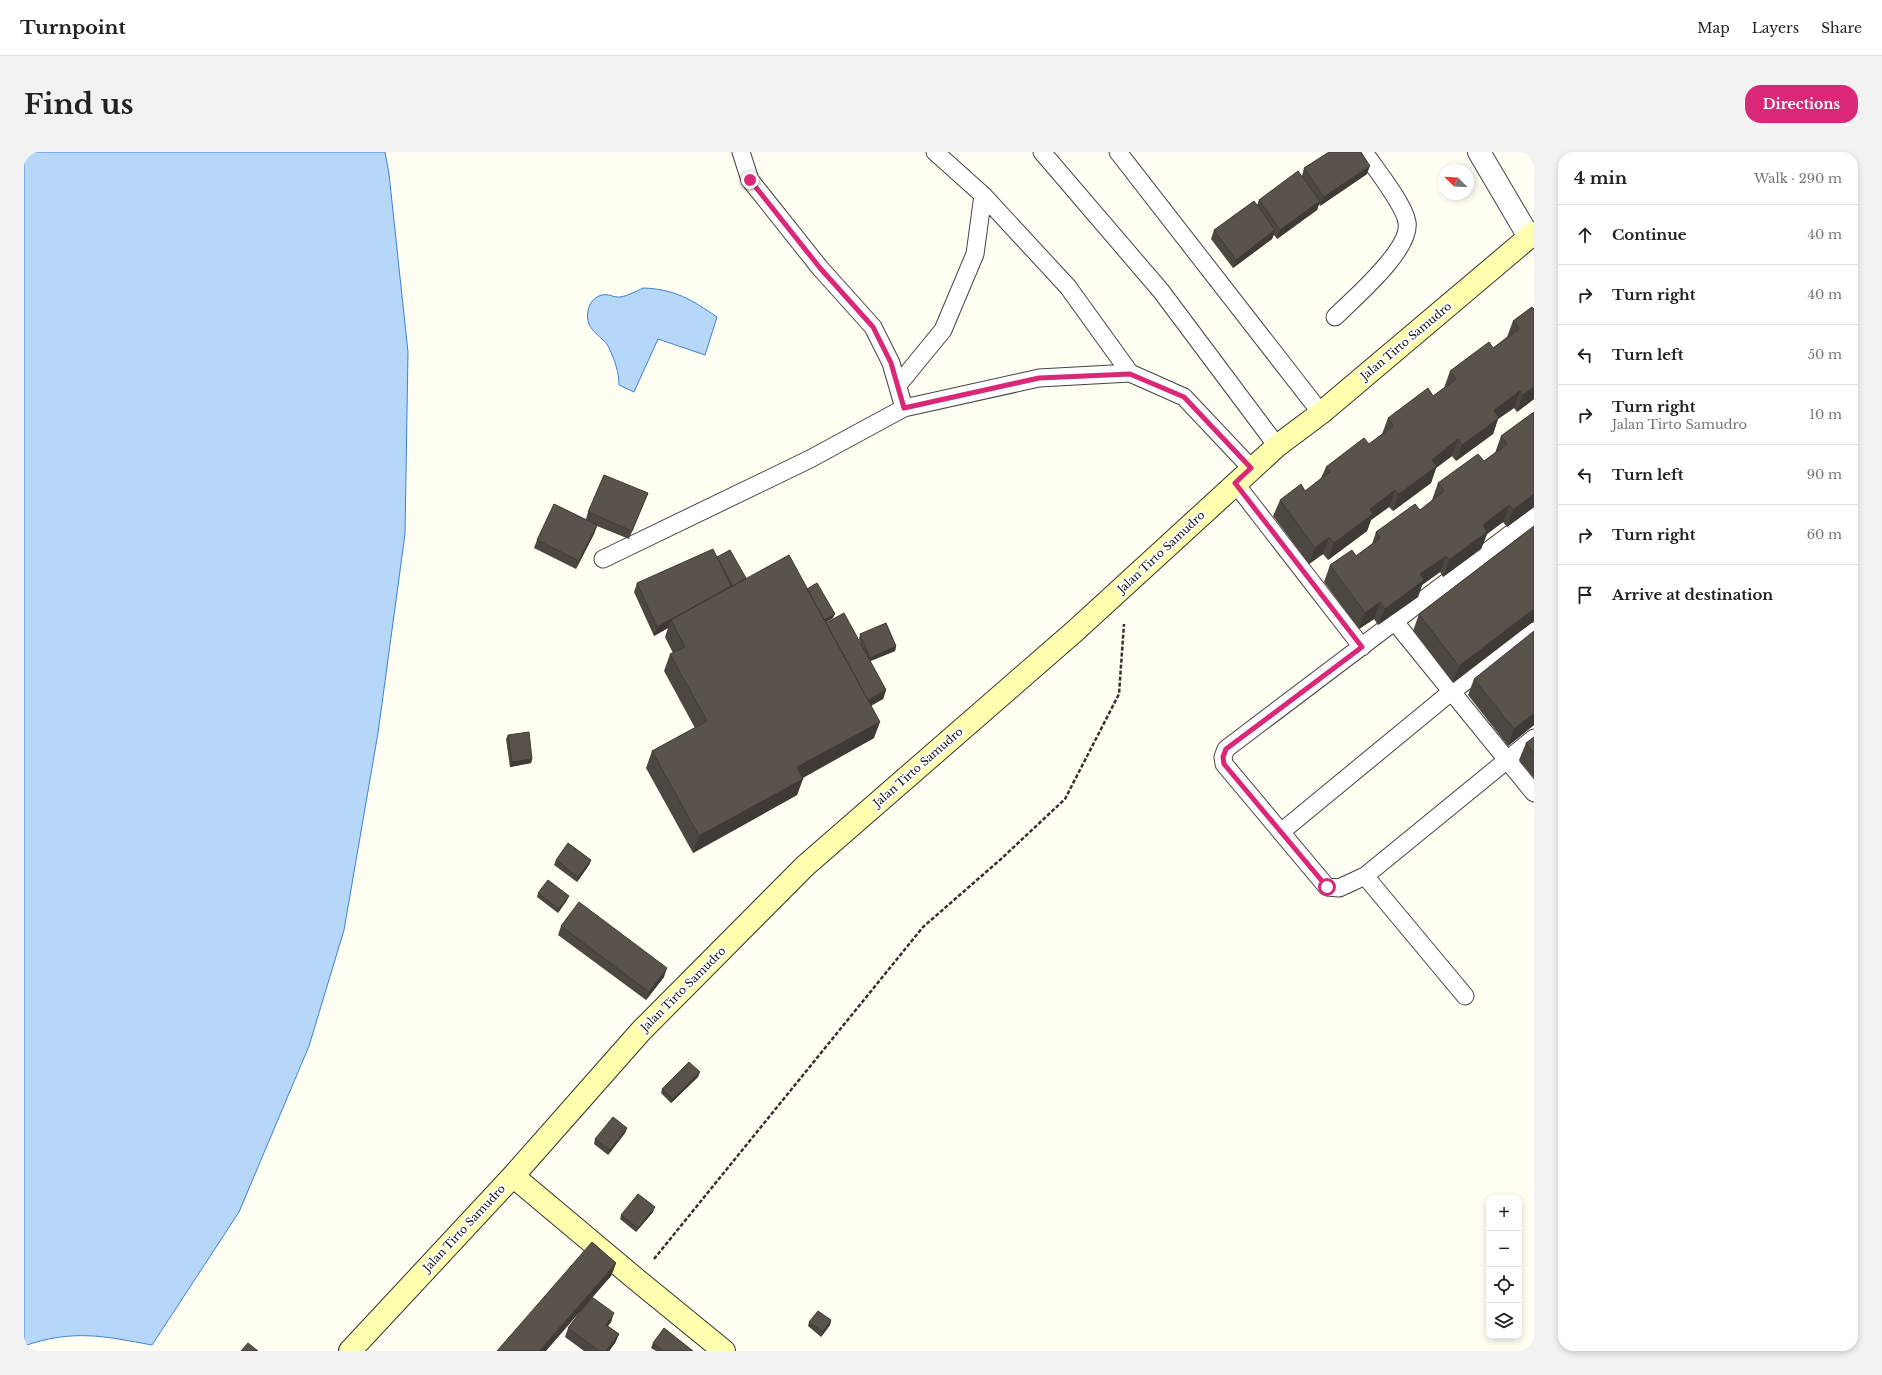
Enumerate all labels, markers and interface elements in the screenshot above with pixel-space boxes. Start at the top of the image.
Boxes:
text: Turnpoint [20,16,126,39]
text: Map [1697,19,1730,37]
text: Layers [1752,19,1799,37]
text: Share [1821,19,1862,37]
button: Directions [1745,85,1858,123]
text: Find us [24,87,134,122]
north arrow [1438,164,1474,200]
text: 4 min [1574,168,1627,189]
text: Walk · 290 m [1754,170,1842,187]
route end [741,171,759,189]
icon: ahead [1574,224,1596,246]
text: Continue [1612,225,1687,244]
text: 40 m [1807,226,1842,243]
icon: right [1574,284,1596,306]
text: Turn right [1612,285,1695,304]
text: 40 m [1807,286,1842,303]
street label: Jalan Tirto Samudro [1356,299,1454,384]
icon: left [1574,344,1596,366]
text: Turn left [1612,345,1683,364]
text: 50 m [1808,346,1842,363]
text: Turn right [1612,397,1695,416]
icon: right [1574,404,1596,426]
text: 10 m [1809,406,1842,423]
text: Jalan Tirto Samudro [1612,416,1747,433]
icon: left [1574,464,1596,486]
text: Turn left [1612,465,1683,484]
text: 90 m [1807,466,1842,483]
street label: Jalan Tirto Samudro [1113,508,1208,597]
icon: right [1574,524,1596,546]
text: Turn right [1612,525,1695,544]
text: 60 m [1807,526,1842,543]
icon: arrive [1574,584,1596,606]
text: Arrive at destination [1612,585,1773,604]
street label: Jalan Tirto Samudro [869,724,966,811]
route start [1318,878,1336,896]
street label: Jalan Tirto Samudro [636,944,728,1036]
street label: Jalan Tirto Samudro [419,1181,508,1276]
map controls [1486,1195,1522,1339]
button: + [1486,1195,1522,1231]
button: − [1486,1231,1522,1267]
button: locate [1486,1267,1522,1303]
button: layers [1486,1303,1522,1339]

